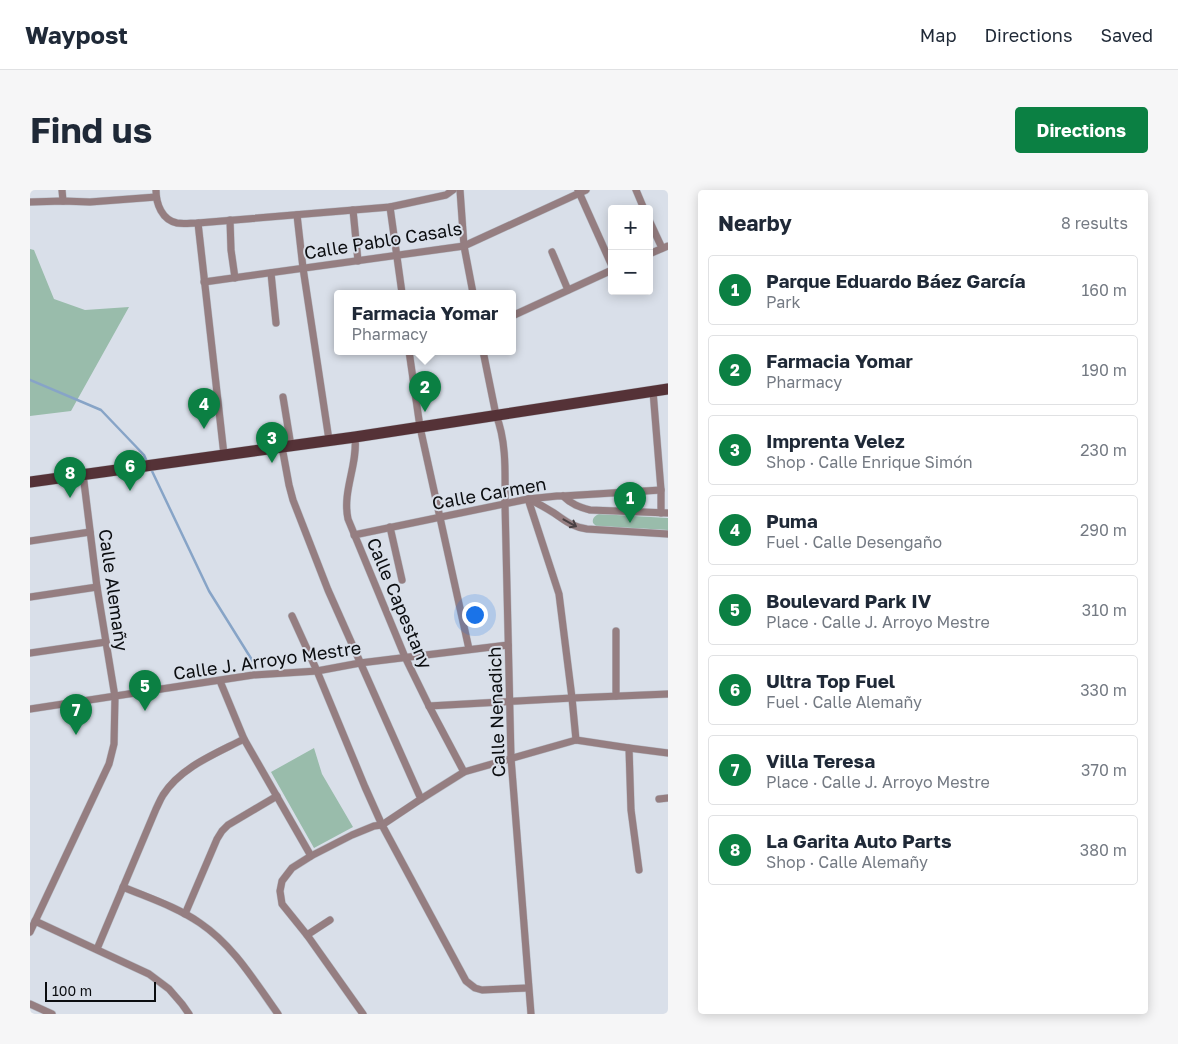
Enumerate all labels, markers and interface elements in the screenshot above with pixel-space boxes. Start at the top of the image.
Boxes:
text: Waypost [25,20,128,49]
text: Map [920,24,956,46]
text: Directions [984,24,1072,46]
text: Saved [1100,24,1153,46]
button: Directions [1015,107,1148,153]
text: Find us [30,109,152,151]
map controls [608,205,653,295]
button: + [608,205,653,250]
text: Nearby [718,210,792,236]
text: 8 results [1061,213,1128,233]
street label: Calle Pablo Casals [302,217,464,263]
button: − [608,250,653,295]
text: Parque Eduardo Báez García [766,269,1026,292]
text: 1 [731,280,739,300]
text: 160 m [1081,280,1127,300]
popup [334,290,516,355]
text: Park [766,292,801,312]
text: Farmacia Yomar [352,301,498,324]
text: Pharmacy [352,324,428,344]
text: Farmacia Yomar [766,349,913,372]
text: 2 [730,360,740,380]
text: 190 m [1081,360,1127,380]
pin: 2 [409,371,441,412]
text: Pharmacy [766,372,842,392]
pin: 4 [188,388,220,429]
pin: 3 [256,422,288,463]
text: Imprenta Velez [766,429,905,452]
text: 3 [730,440,740,460]
text: 230 m [1080,440,1127,460]
pin: 6 [114,450,146,491]
text: Shop · Calle Enrique Simón [766,452,973,472]
pin: 8 [54,457,86,498]
street label: Calle Carmen [430,472,548,514]
pin: 1 [614,482,646,523]
text: Puma [766,509,818,532]
one-way arrow [563,519,577,529]
text: 4 [730,520,740,540]
text: 290 m [1080,520,1127,540]
street label: Calle Alemañy [95,527,133,653]
text: Fuel · Calle Desengaño [766,532,942,552]
street label: Calle Capestany [362,534,438,672]
text: Boulevard Park IV [766,589,931,612]
text: 5 [730,600,740,620]
text: 310 m [1082,600,1127,620]
your location [462,602,488,628]
text: Place · Calle J. Arroyo Mestre [766,612,990,632]
street label: Calle J. Arroyo Mestre [172,636,362,684]
street label: Calle Nenadich [483,646,509,778]
text: Ultra Top Fuel [766,669,895,692]
pin: 5 [129,670,161,711]
text: 6 [730,680,740,700]
text: 330 m [1080,680,1127,700]
text: Fuel · Calle Alemañy [766,692,922,712]
pin: 7 [60,694,92,735]
text: Villa Teresa [766,749,875,772]
text: 7 [731,760,739,780]
text: 370 m [1081,760,1127,780]
text: Place · Calle J. Arroyo Mestre [766,772,990,792]
text: La Garita Auto Parts [766,829,952,852]
text: 8 [730,840,740,860]
text: 380 m [1080,840,1127,860]
text: Shop · Calle Alemañy [766,852,928,872]
scale bar [45,979,156,1002]
text: 100 m [52,982,92,999]

